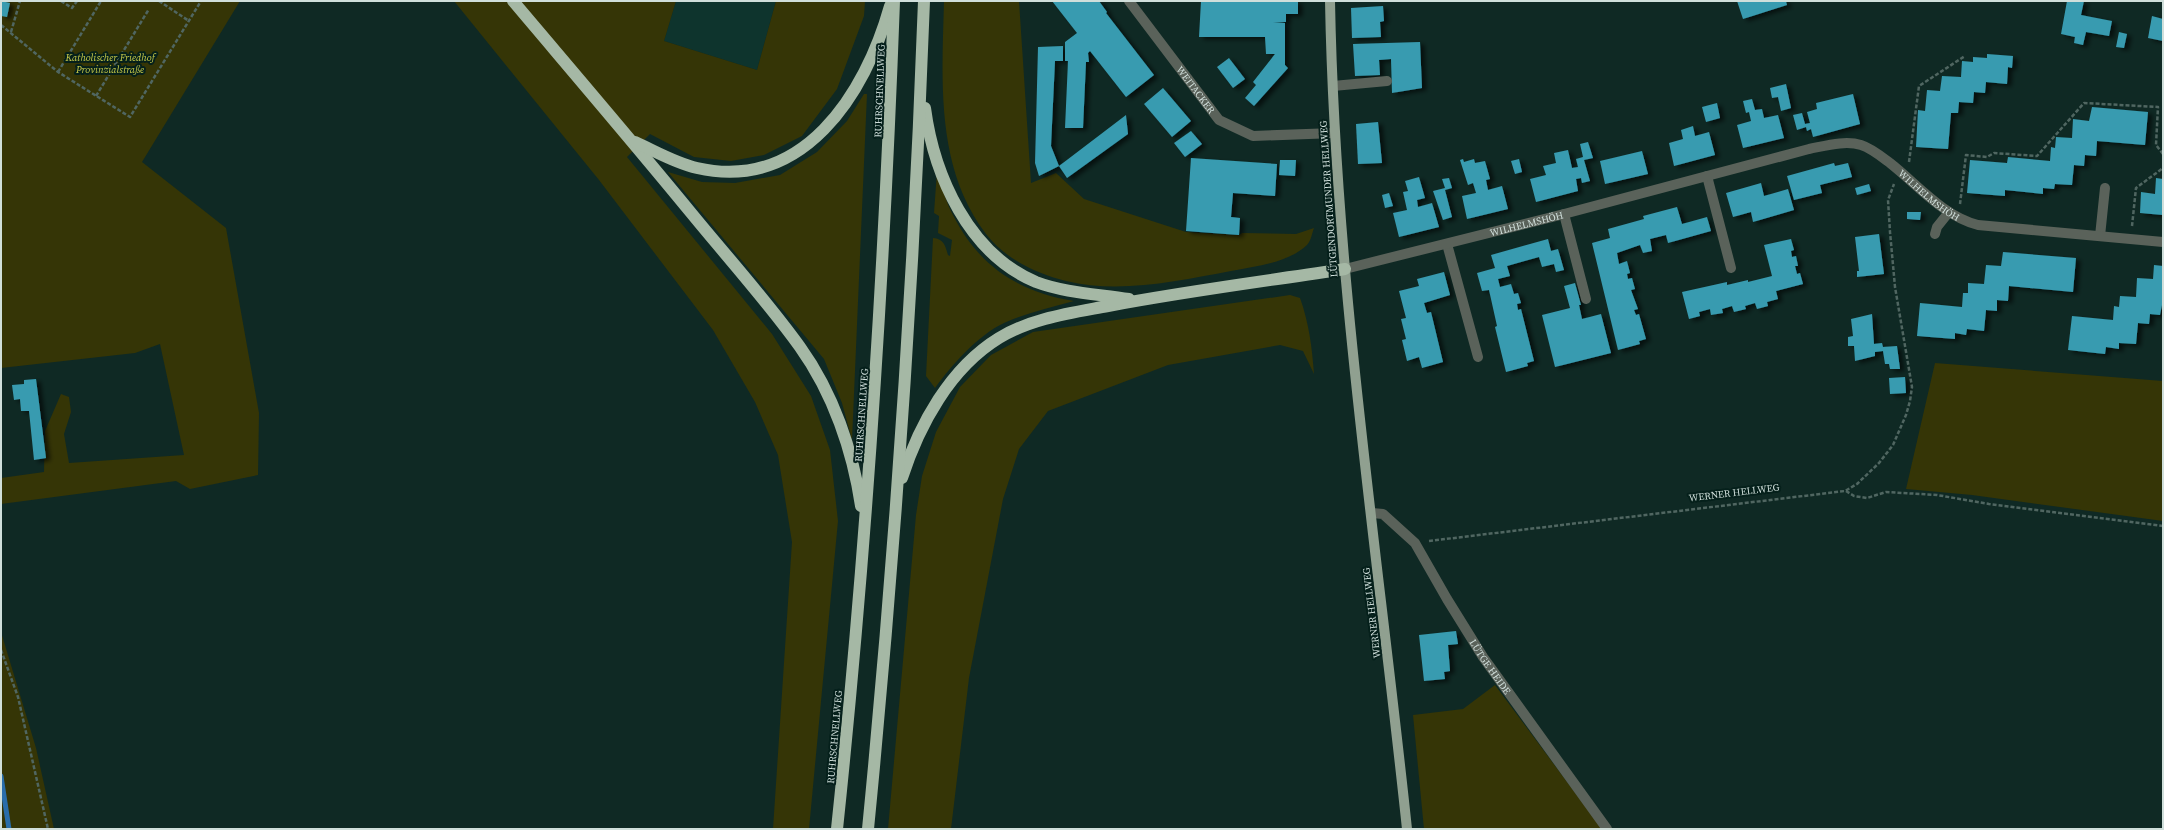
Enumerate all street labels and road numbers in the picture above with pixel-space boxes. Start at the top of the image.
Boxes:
street label: RUHRSCHNELLWEG [871,44,888,138]
street label: WEITACKER [1173,63,1218,117]
street label: LÜTGENDORTMUNDER HELLWEG [1317,120,1340,278]
street label: WILHELMSHÖH [1895,167,1962,224]
street label: WILHELMSHÖH [1488,208,1565,239]
street label: RUHRSCHNELLWEG [852,368,871,462]
street label: WERNER HELLWEG [1688,480,1780,505]
street label: WERNER HELLWEG [1359,567,1384,659]
street label: LÜTGE HEIDE [1466,637,1514,697]
street label: RUHRSCHNELLWEG [824,690,845,784]

